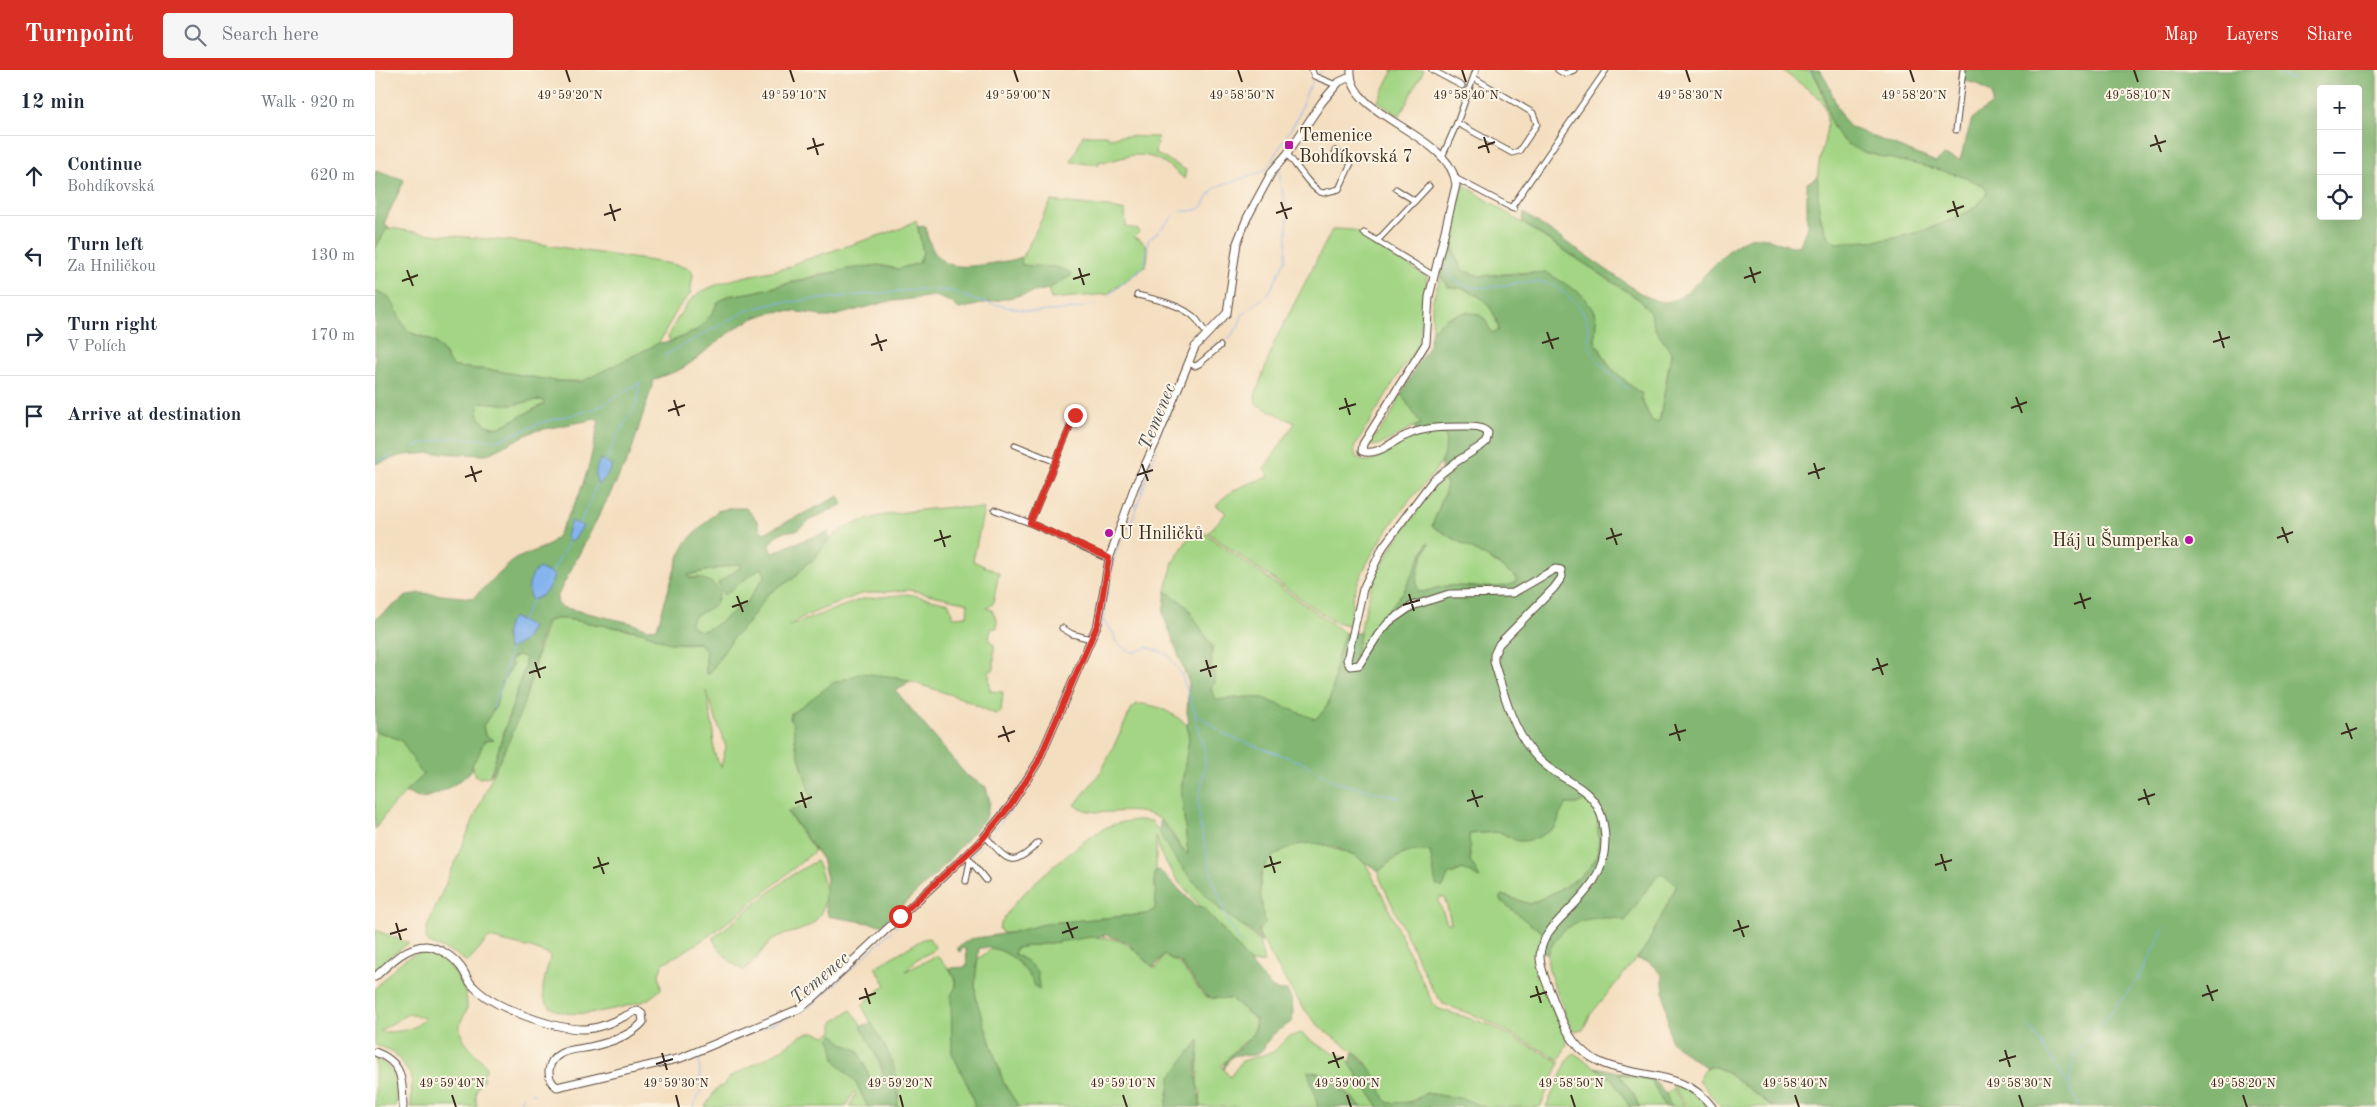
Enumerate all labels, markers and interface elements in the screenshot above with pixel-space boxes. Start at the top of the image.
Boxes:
search box [163,13,513,58]
icon: search [181,21,209,49]
text: Turnpoint [25,23,133,47]
text: Search here [221,26,319,45]
text: Map [2164,26,2198,44]
text: Layers [2226,26,2278,44]
text: Share [2306,26,2352,44]
map controls [2317,85,2362,220]
button: + [2317,85,2362,130]
text: 49°59'20"N [537,89,603,102]
text: 49°59'10"N [761,89,827,102]
text: 49°59'00"N [985,89,1051,102]
text: 49°58'50"N [1209,89,1275,102]
text: 49°58'40"N [1433,89,1499,102]
text: 49°58'30"N [1657,89,1723,102]
text: 49°58'20"N [1881,89,1947,102]
text: 49°58'10"N [2105,89,2171,102]
text: 12 min [20,92,85,113]
text: Walk · 920 m [260,95,355,111]
place label: Temenice Bohdíkovská 7 [1299,127,1413,166]
button: − [2317,130,2362,175]
marker: Temenice Bohdíkovská 7 [1283,139,1295,151]
text: Continue [67,156,142,175]
icon: ahead [20,162,48,190]
text: 620 m [310,168,355,184]
button: locate [2317,175,2362,220]
text: Bohdíkovská [67,179,155,195]
text: Turn left [67,236,144,255]
icon: left [20,242,48,270]
text: 130 m [310,248,355,264]
text: Za Hniličkou [67,259,156,275]
text: Turn right [67,316,157,335]
icon: right [20,322,48,350]
text: 170 m [310,328,355,344]
text: V Polích [67,339,126,355]
water label: Temenec [1136,381,1180,453]
icon: arrive [20,402,48,430]
route end [1064,404,1087,427]
text: Arrive at destination [67,406,241,425]
place label: U Hniličků [1119,525,1204,543]
marker: U Hniličků [1103,527,1115,539]
place label: Háj u Šumperka [2052,527,2179,550]
marker: Háj u Šumperka [2183,534,2195,546]
route start [889,905,912,928]
water label: Temenec [787,949,854,1009]
text: 49°59'40"N [419,1077,485,1090]
text: 49°59'30"N [643,1077,709,1090]
text: 49°59'20"N [867,1077,933,1090]
text: 49°59'10"N [1090,1077,1156,1090]
text: 49°59'00"N [1314,1077,1380,1090]
text: 49°58'50"N [1538,1077,1604,1090]
text: 49°58'40"N [1762,1077,1828,1090]
text: 49°58'30"N [1986,1077,2052,1090]
text: 49°58'20"N [2210,1077,2276,1090]

